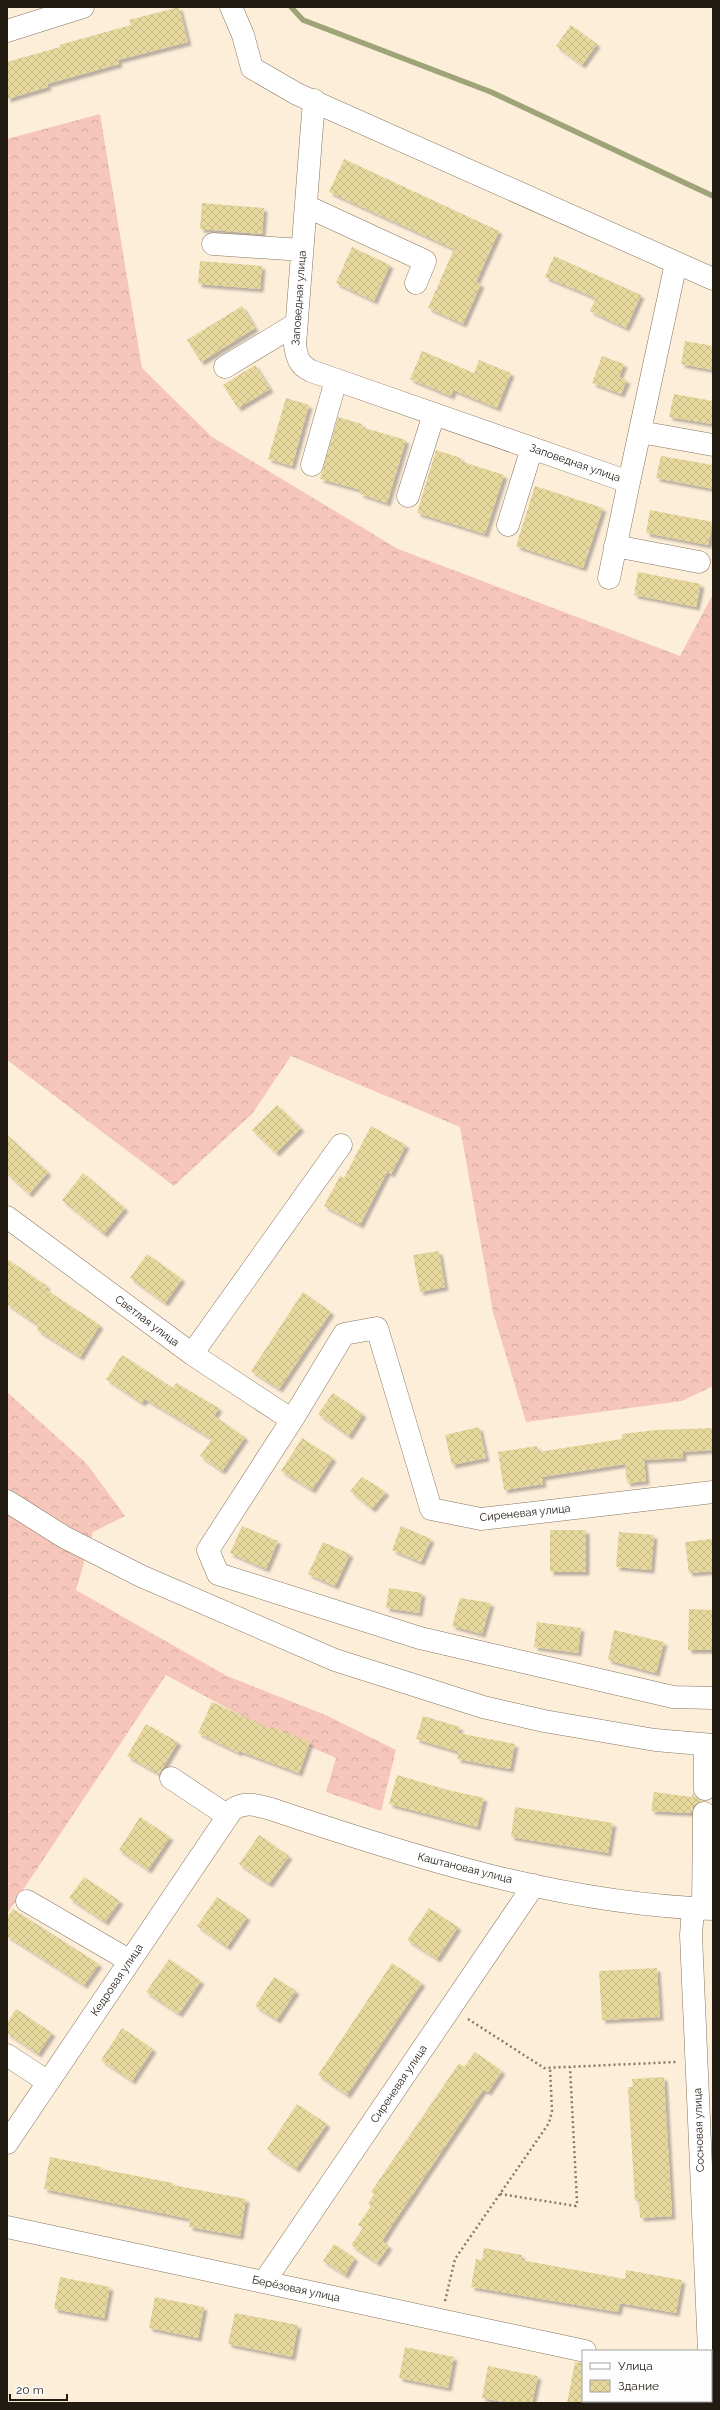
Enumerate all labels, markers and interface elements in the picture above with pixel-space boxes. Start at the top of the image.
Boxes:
street label: Заповедная улица [289,250,309,346]
street label: Заповедная улица [528,441,622,485]
street label: Светлая улица [112,1293,182,1349]
street label: Сиреневая улица [479,1502,571,1524]
street label: Каштановая улица [416,1850,514,1886]
street label: Кедровая улица [88,1942,146,2018]
street label: Сиреневая улица [368,2042,430,2126]
street label: Сосновая улица [691,2088,707,2172]
street label: Берёзовая улица [251,2273,341,2305]
legend [582,2350,712,2402]
text: Улица [618,2359,653,2373]
scale bar [10,2376,67,2402]
text: Здание [618,2379,659,2393]
text: 20 m [16,2383,44,2397]

